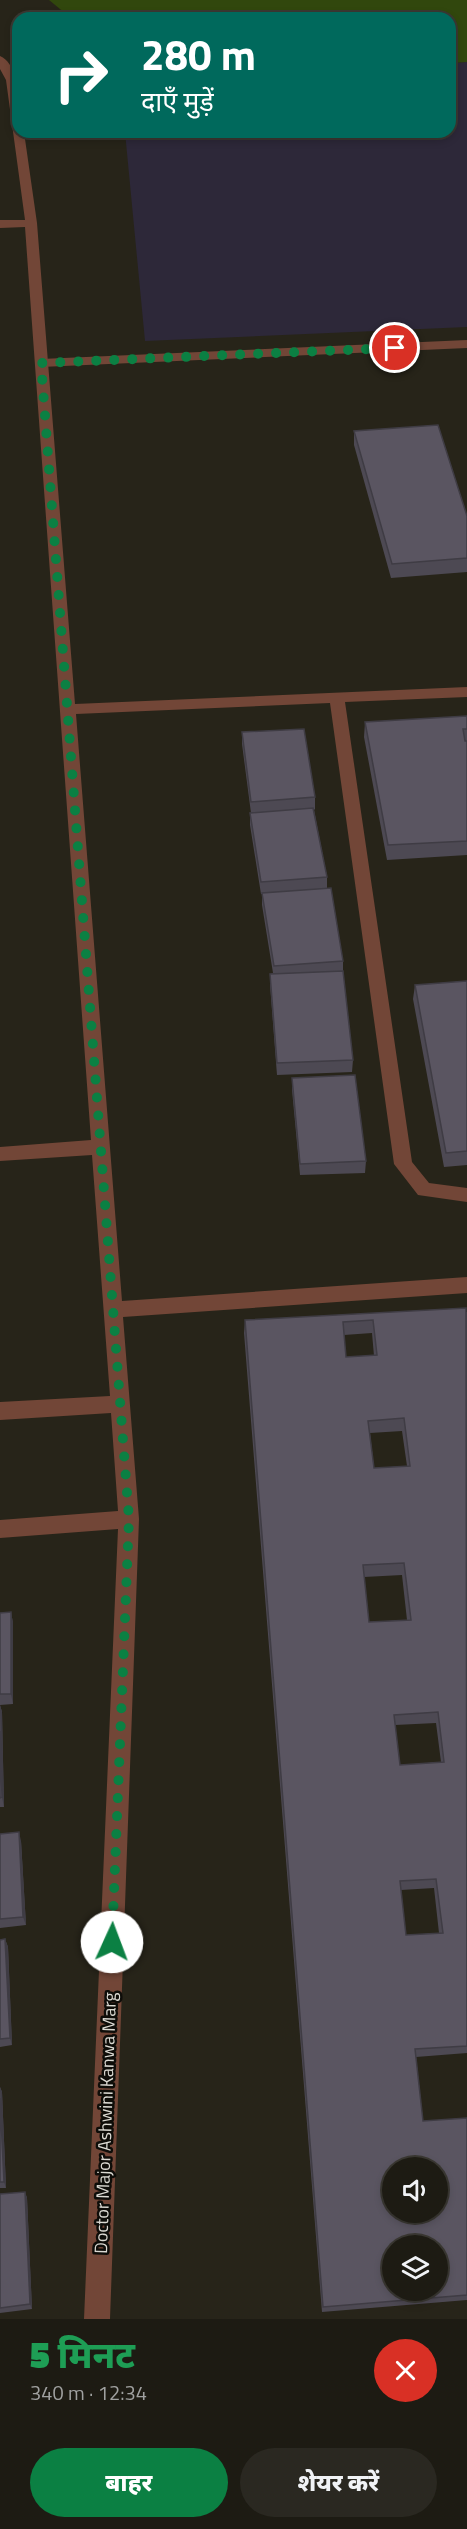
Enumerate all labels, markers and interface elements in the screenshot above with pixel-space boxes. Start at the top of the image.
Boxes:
text: 280 m [141,22,256,86]
icon: right [42,36,120,114]
text: दाएँ मुड़ें [141,80,214,121]
pin [369,322,420,373]
icon: arrive [378,331,411,364]
position arrow [80,1910,144,1974]
street label: Doctor Major Ashwini Kanwa Marg [87,1992,123,2254]
map controls [382,2157,448,2301]
button: sound [382,2157,448,2223]
button: layers [382,2235,448,2301]
text: 5 मिनट [30,2327,135,2382]
button: close [374,2339,437,2402]
text: 340 m · 12:34 [30,2377,147,2408]
button: बाहर [30,2448,228,2517]
button: शेयर करें [240,2448,437,2517]

